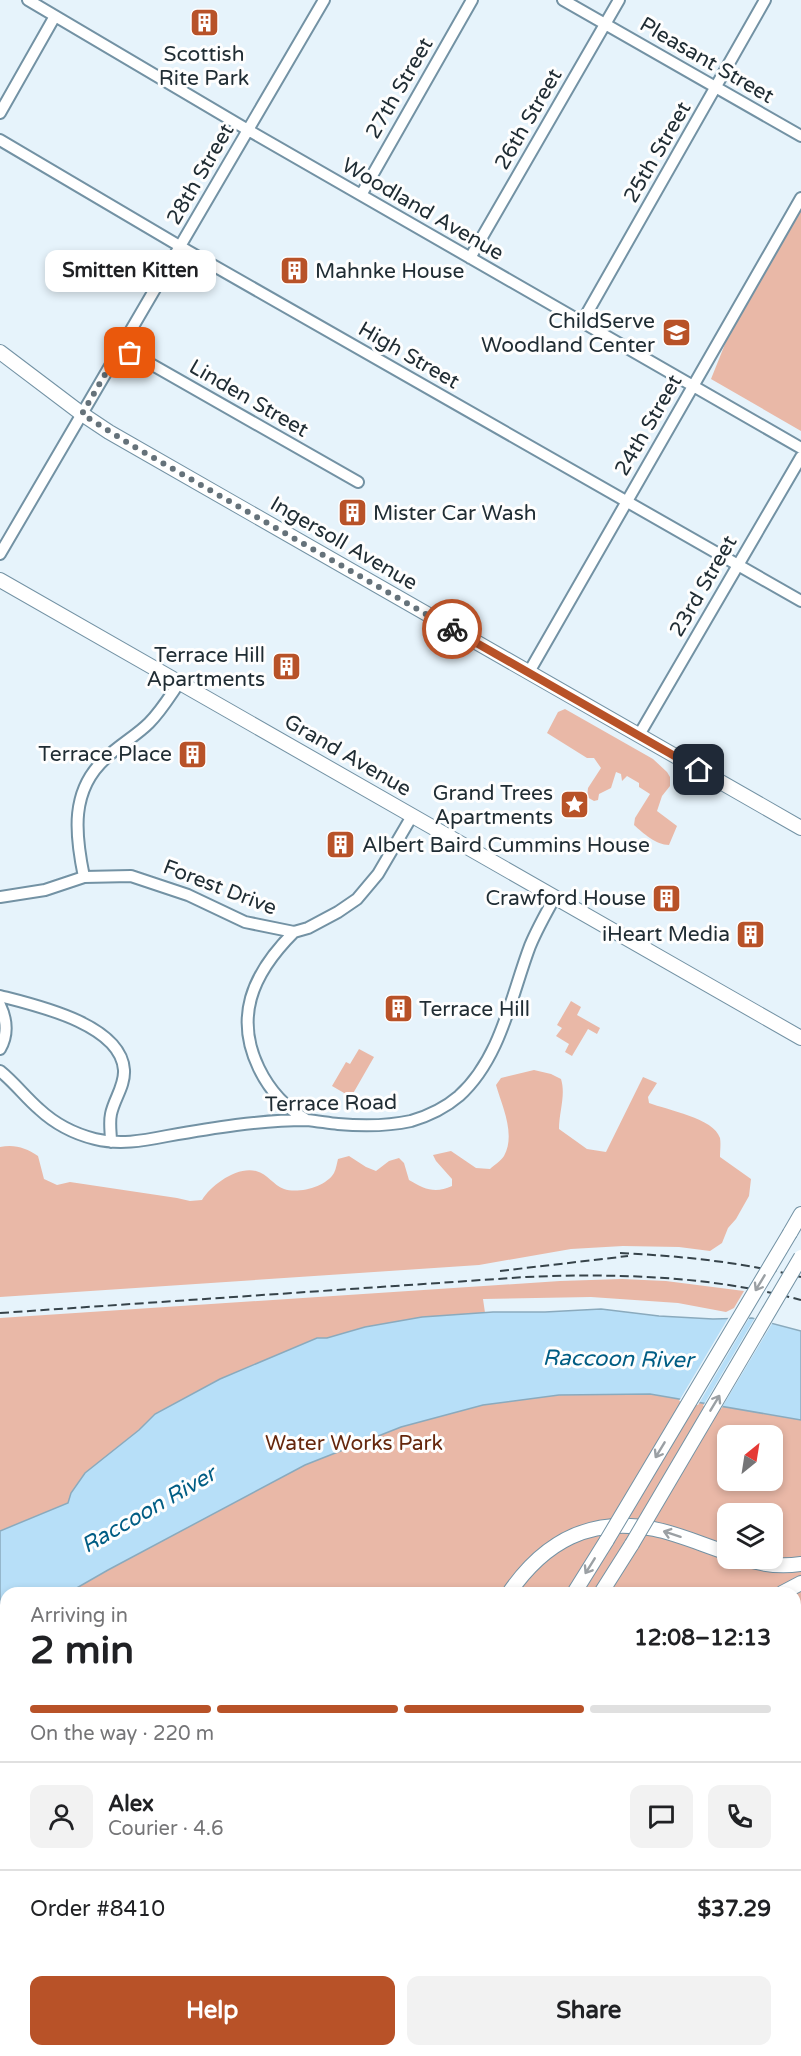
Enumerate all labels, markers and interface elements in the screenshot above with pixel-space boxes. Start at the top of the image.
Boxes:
building icon: Scottish Rite Park [188,7,220,39]
street label: Pleasant Street [635,12,778,109]
street label: 27th Street [360,33,438,143]
place label: Scottish Rite Park [159,42,249,91]
street label: 26th Street [489,64,567,174]
street label: 25th Street [618,97,696,207]
street label: 28th Street [161,119,239,229]
street label: Woodland Avenue [337,153,508,266]
callout: Smitten Kitten [45,251,216,293]
building icon: Mahnke House [278,255,310,287]
text: Smitten Kitten [62,259,199,283]
place label: Mahnke House [315,259,464,284]
place label: ChildServe Woodland Center [481,309,655,358]
street label: High Street [354,317,464,394]
school or university icon: ChildServe Woodland Center [660,317,692,349]
pin [104,327,155,378]
icon: bag [113,336,146,369]
street label: Linden Street [185,354,313,443]
street label: 24th Street [609,370,687,480]
street label: Ingersoll Avenue [266,491,422,596]
building icon: Mister Car Wash [336,497,368,529]
place label: Mister Car Wash [373,501,537,526]
street label: 23rd Street [664,531,742,641]
courier [422,599,482,659]
icon: bike [436,613,469,646]
place label: Terrace Hill Apartments [147,643,265,692]
building icon: Terrace Hill Apartments [270,651,302,683]
street label: Grand Avenue [280,709,416,802]
building icon: Terrace Place [177,738,209,770]
place label: Terrace Place [38,742,172,767]
pin [673,744,724,795]
icon: home [682,753,715,786]
place label: Grand Trees Apartments [433,781,553,830]
place icon: Grand Trees Apartments [558,789,590,821]
building icon: Albert Baird Cummins House [325,829,357,861]
place label: Albert Baird Cummins House [362,833,650,858]
street label: Forest Drive [160,854,280,921]
building icon: Crawford House [651,882,683,914]
place label: Crawford House [486,886,646,911]
building icon: iHeart Media [735,918,767,950]
place label: iHeart Media [602,922,730,947]
building icon: Terrace Hill [382,993,414,1025]
place label: Terrace Hill [419,997,530,1022]
street label: Terrace Road [265,1090,397,1117]
one-way arrow [754,1274,766,1291]
water label: Raccoon River [542,1345,696,1373]
one-way arrow [709,1395,721,1412]
north arrow [717,1425,783,1491]
map controls [717,1425,783,1569]
park label: Water Works Park [265,1431,443,1456]
one-way arrow [654,1441,666,1458]
water label: Raccoon River [77,1460,222,1559]
button: layers [717,1503,783,1569]
one-way arrow [663,1528,682,1539]
one-way arrow [584,1557,596,1574]
text: Arriving in [30,1604,128,1628]
text: 12:08–12:13 [634,1625,771,1651]
text: 2 min [30,1627,134,1674]
text: On the way · 220 m [30,1722,214,1746]
button: person [30,1785,93,1848]
button: chat [630,1785,693,1848]
button: phone [708,1785,771,1848]
text: Alex [108,1791,154,1817]
text: Courier · 4.6 [108,1817,223,1841]
text: Order #8410 [30,1896,165,1922]
text: $37.29 [698,1896,771,1922]
button: Help [30,1976,395,2045]
button: Share [407,1976,771,2045]

